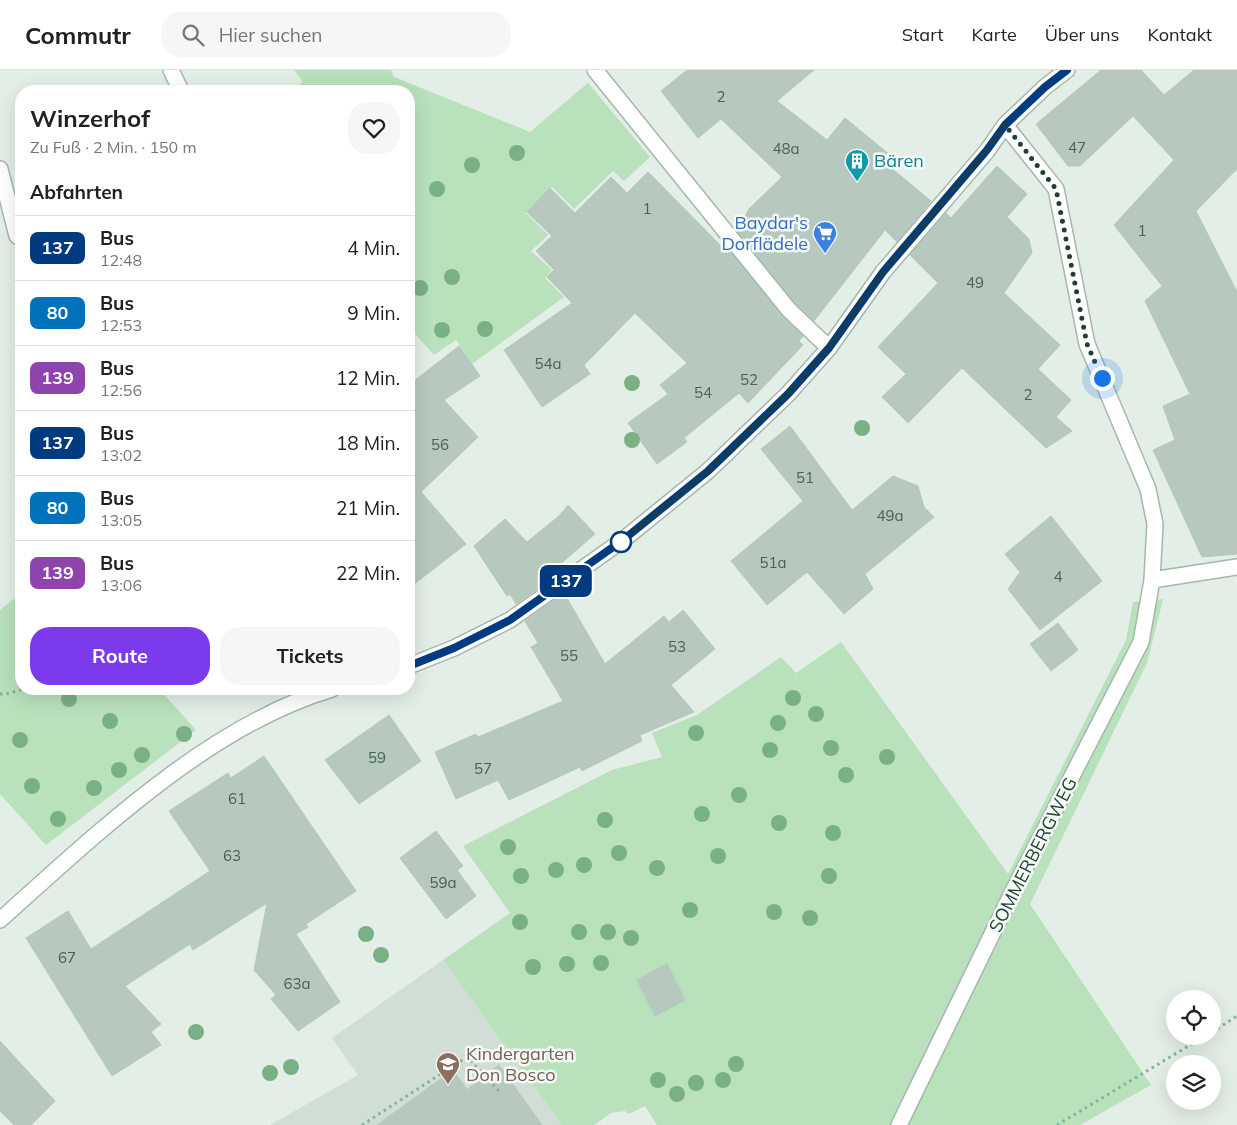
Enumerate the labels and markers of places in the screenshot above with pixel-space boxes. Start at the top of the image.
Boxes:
building icon: Bären [844,148,870,182]
place label: Bären [874,149,924,172]
place label: Baydar's Dorflädele [721,211,808,255]
supermarket icon: Baydar's Dorflädele [812,220,838,254]
unlabelled marker [610,531,632,553]
place label: Kindergarten Don Bosco [466,1042,574,1086]
school or university icon: Kindergarten Don Bosco [435,1051,461,1085]

